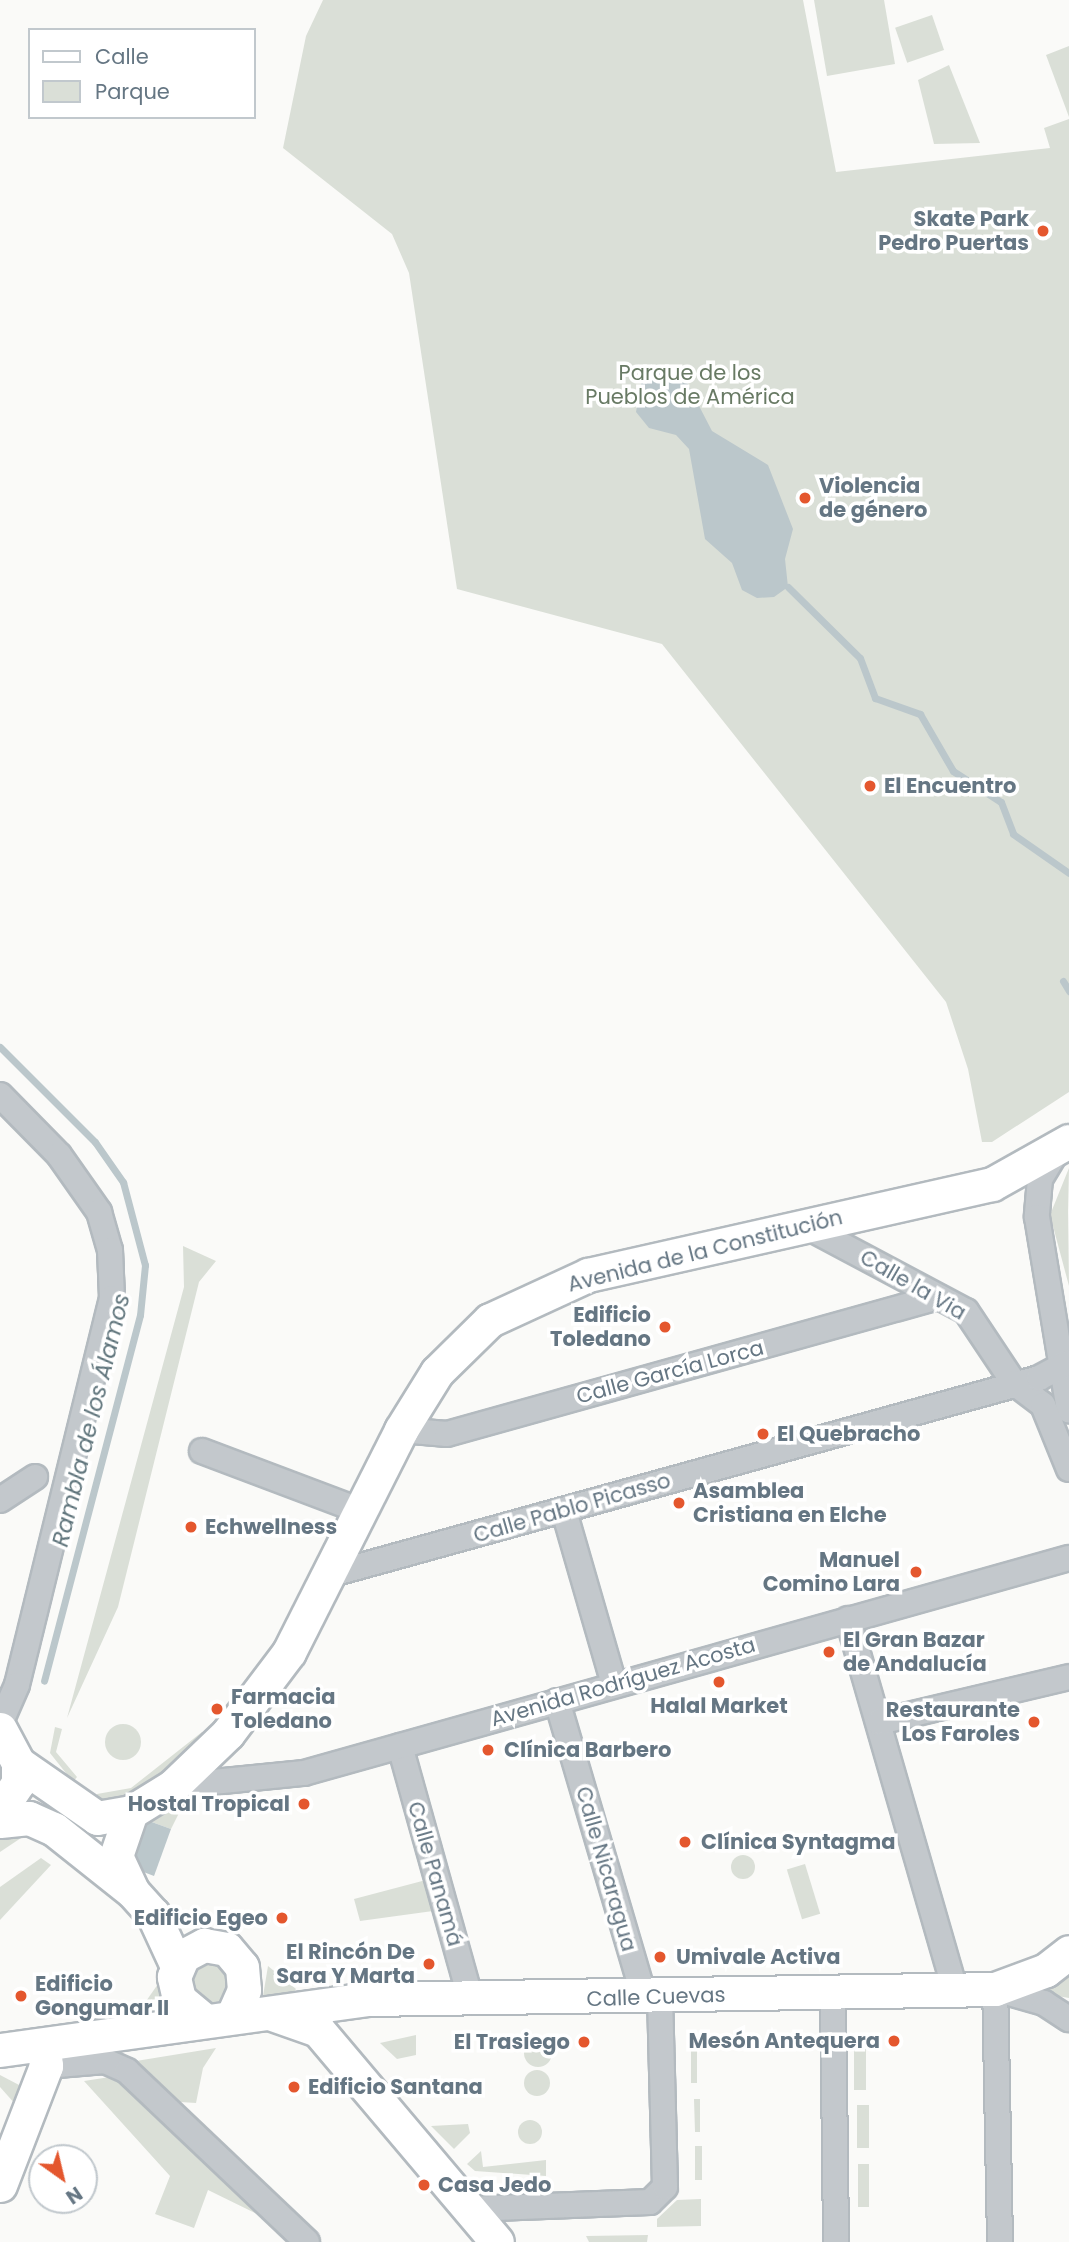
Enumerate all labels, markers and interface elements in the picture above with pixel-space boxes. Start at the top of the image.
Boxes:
legend [28,28,256,119]
text: Calle [95,42,149,71]
text: Parque [95,77,170,106]
place label: Skate Park Pedro Puertas [878,206,1029,256]
marker: Skate Park Pedro Puertas [1035,223,1051,239]
park label: Parque de los Pueblos de América [585,360,795,410]
place label: Violencia de género [819,473,927,523]
marker: Violencia de género [797,490,813,506]
place label: El Encuentro [884,773,1016,799]
marker: El Encuentro [862,778,878,794]
street label: Avenida de la Constitución [565,1205,845,1297]
street label: Calle la Via [856,1245,970,1325]
water label: Rambla de los Álamos [46,1291,136,1549]
place label: Edificio Toledano [550,1302,651,1352]
marker: Edificio Toledano [657,1319,673,1335]
street label: Calle García Lorca [574,1335,766,1409]
place label: El Quebracho [777,1421,920,1447]
marker: El Quebracho [755,1426,771,1442]
street label: Calle Pablo Picasso [471,1468,673,1548]
place label: Asamblea Cristiana en Elche [693,1478,887,1528]
marker: Asamblea Cristiana en Elche [671,1495,687,1511]
place label: Echwellness [205,1514,337,1540]
marker: Echwellness [183,1519,199,1535]
place label: Manuel Comino Lara [763,1547,900,1597]
marker: Manuel Comino Lara [906,1562,926,1582]
place label: El Gran Bazar de Andalucía [843,1627,987,1677]
street label: Avenida Rodríguez Acosta [488,1632,758,1732]
marker: El Gran Bazar de Andalucía [821,1644,837,1660]
marker: Halal Market [711,1674,727,1690]
place label: Farmacia Toledano [231,1684,335,1734]
place label: Halal Market [650,1693,788,1719]
place label: Restaurante Los Faroles [886,1697,1020,1747]
marker: Farmacia Toledano [209,1701,225,1717]
marker: Restaurante Los Faroles [1026,1714,1042,1730]
place label: Clínica Barbero [504,1737,671,1763]
marker: Clínica Barbero [478,1740,498,1760]
street label: Calle Nicaragua [570,1784,642,1954]
place label: Hostal Tropical [128,1791,290,1817]
marker: Hostal Tropical [296,1796,312,1812]
street label: Calle Panamá [402,1799,468,1949]
place label: Clínica Syntagma [701,1829,896,1855]
marker: Clínica Syntagma [675,1832,695,1852]
place label: Edificio Egeo [134,1905,268,1931]
marker: Edificio Egeo [274,1910,290,1926]
place label: El Rincón De Sara Y Marta [276,1939,415,1989]
place label: Umivale Activa [676,1944,841,1970]
marker: Umivale Activa [650,1947,670,1967]
marker: El Rincón De Sara Y Marta [421,1956,437,1972]
place label: Edificio Gongumar II [35,1971,169,2021]
street label: Calle Cuevas [586,1982,726,2012]
marker: Edificio Gongumar II [13,1988,29,2004]
place label: Mesón Antequera [688,2028,880,2054]
place label: El Trasiego [454,2029,570,2055]
marker: Mesón Antequera [886,2033,902,2049]
marker: El Trasiego [576,2034,592,2050]
place label: Edificio Santana [308,2074,483,2100]
marker: Edificio Santana [286,2079,302,2095]
north arrow [28,2144,98,2214]
place label: Casa Jedo [438,2172,551,2198]
marker: Casa Jedo [416,2177,432,2193]
text: N [60,2180,87,2210]

